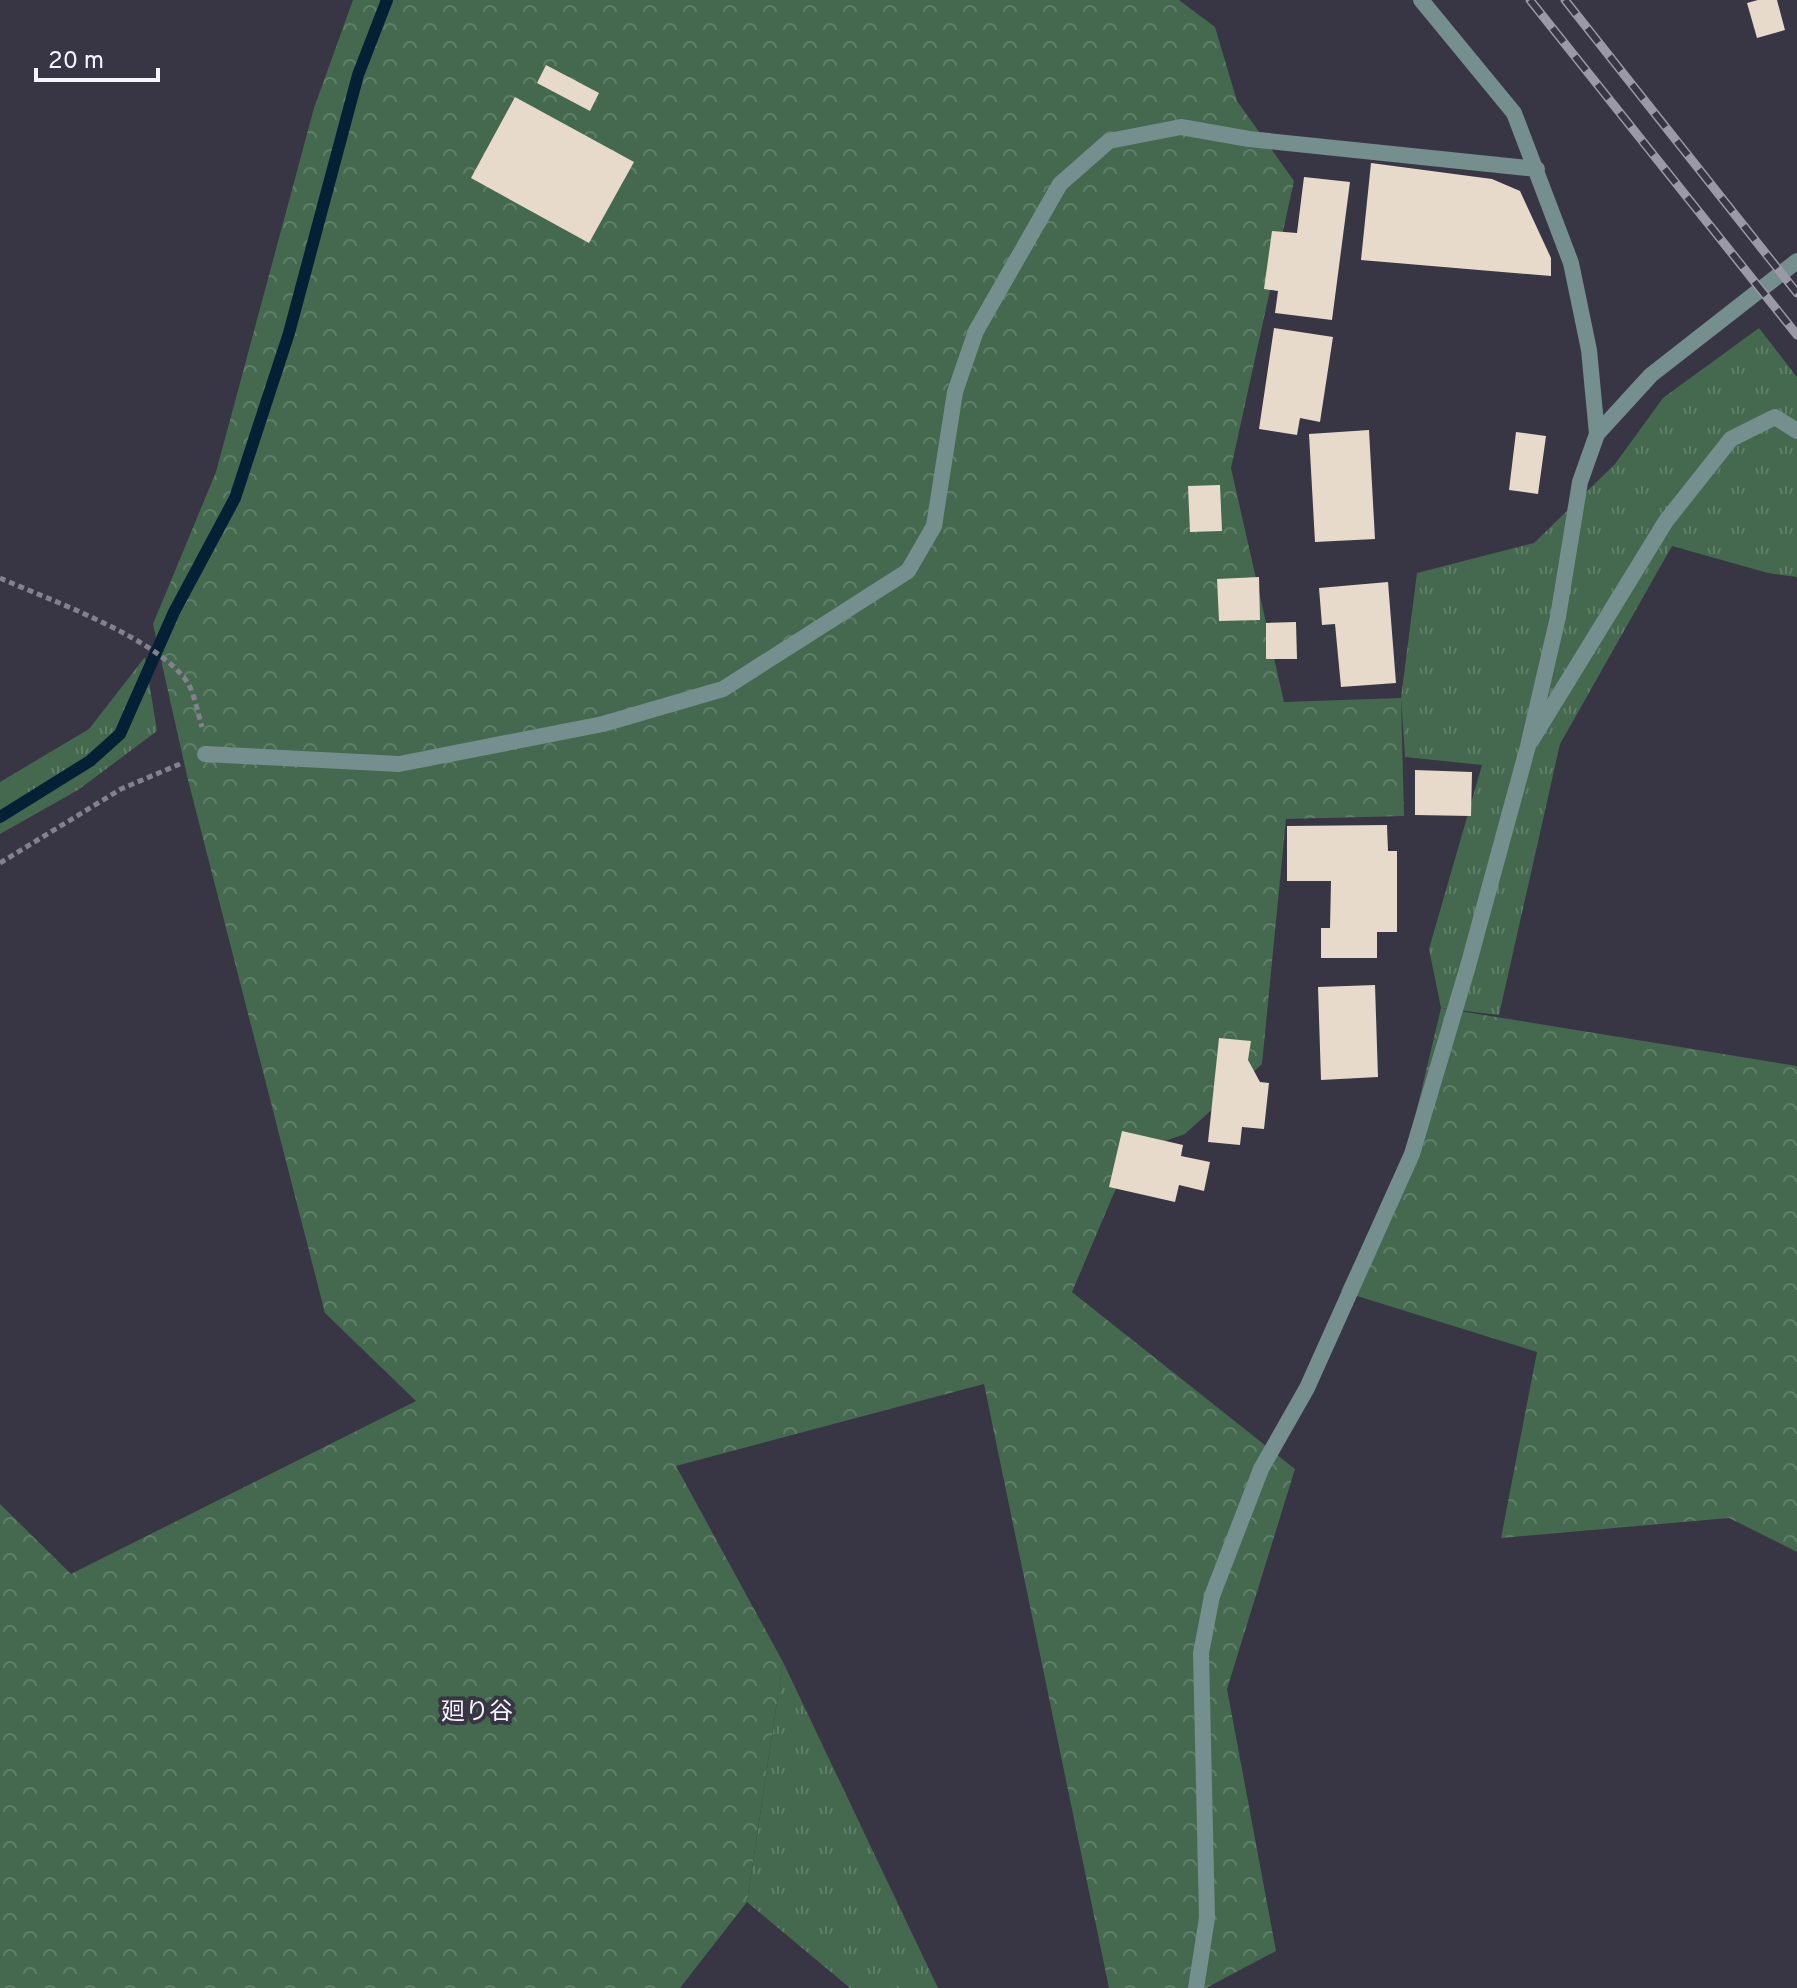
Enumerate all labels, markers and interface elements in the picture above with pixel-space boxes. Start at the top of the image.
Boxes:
scale bar [36,32,158,82]
text: 20 m [48,47,104,77]
district label: 廻り谷 [441,1698,513,1728]

